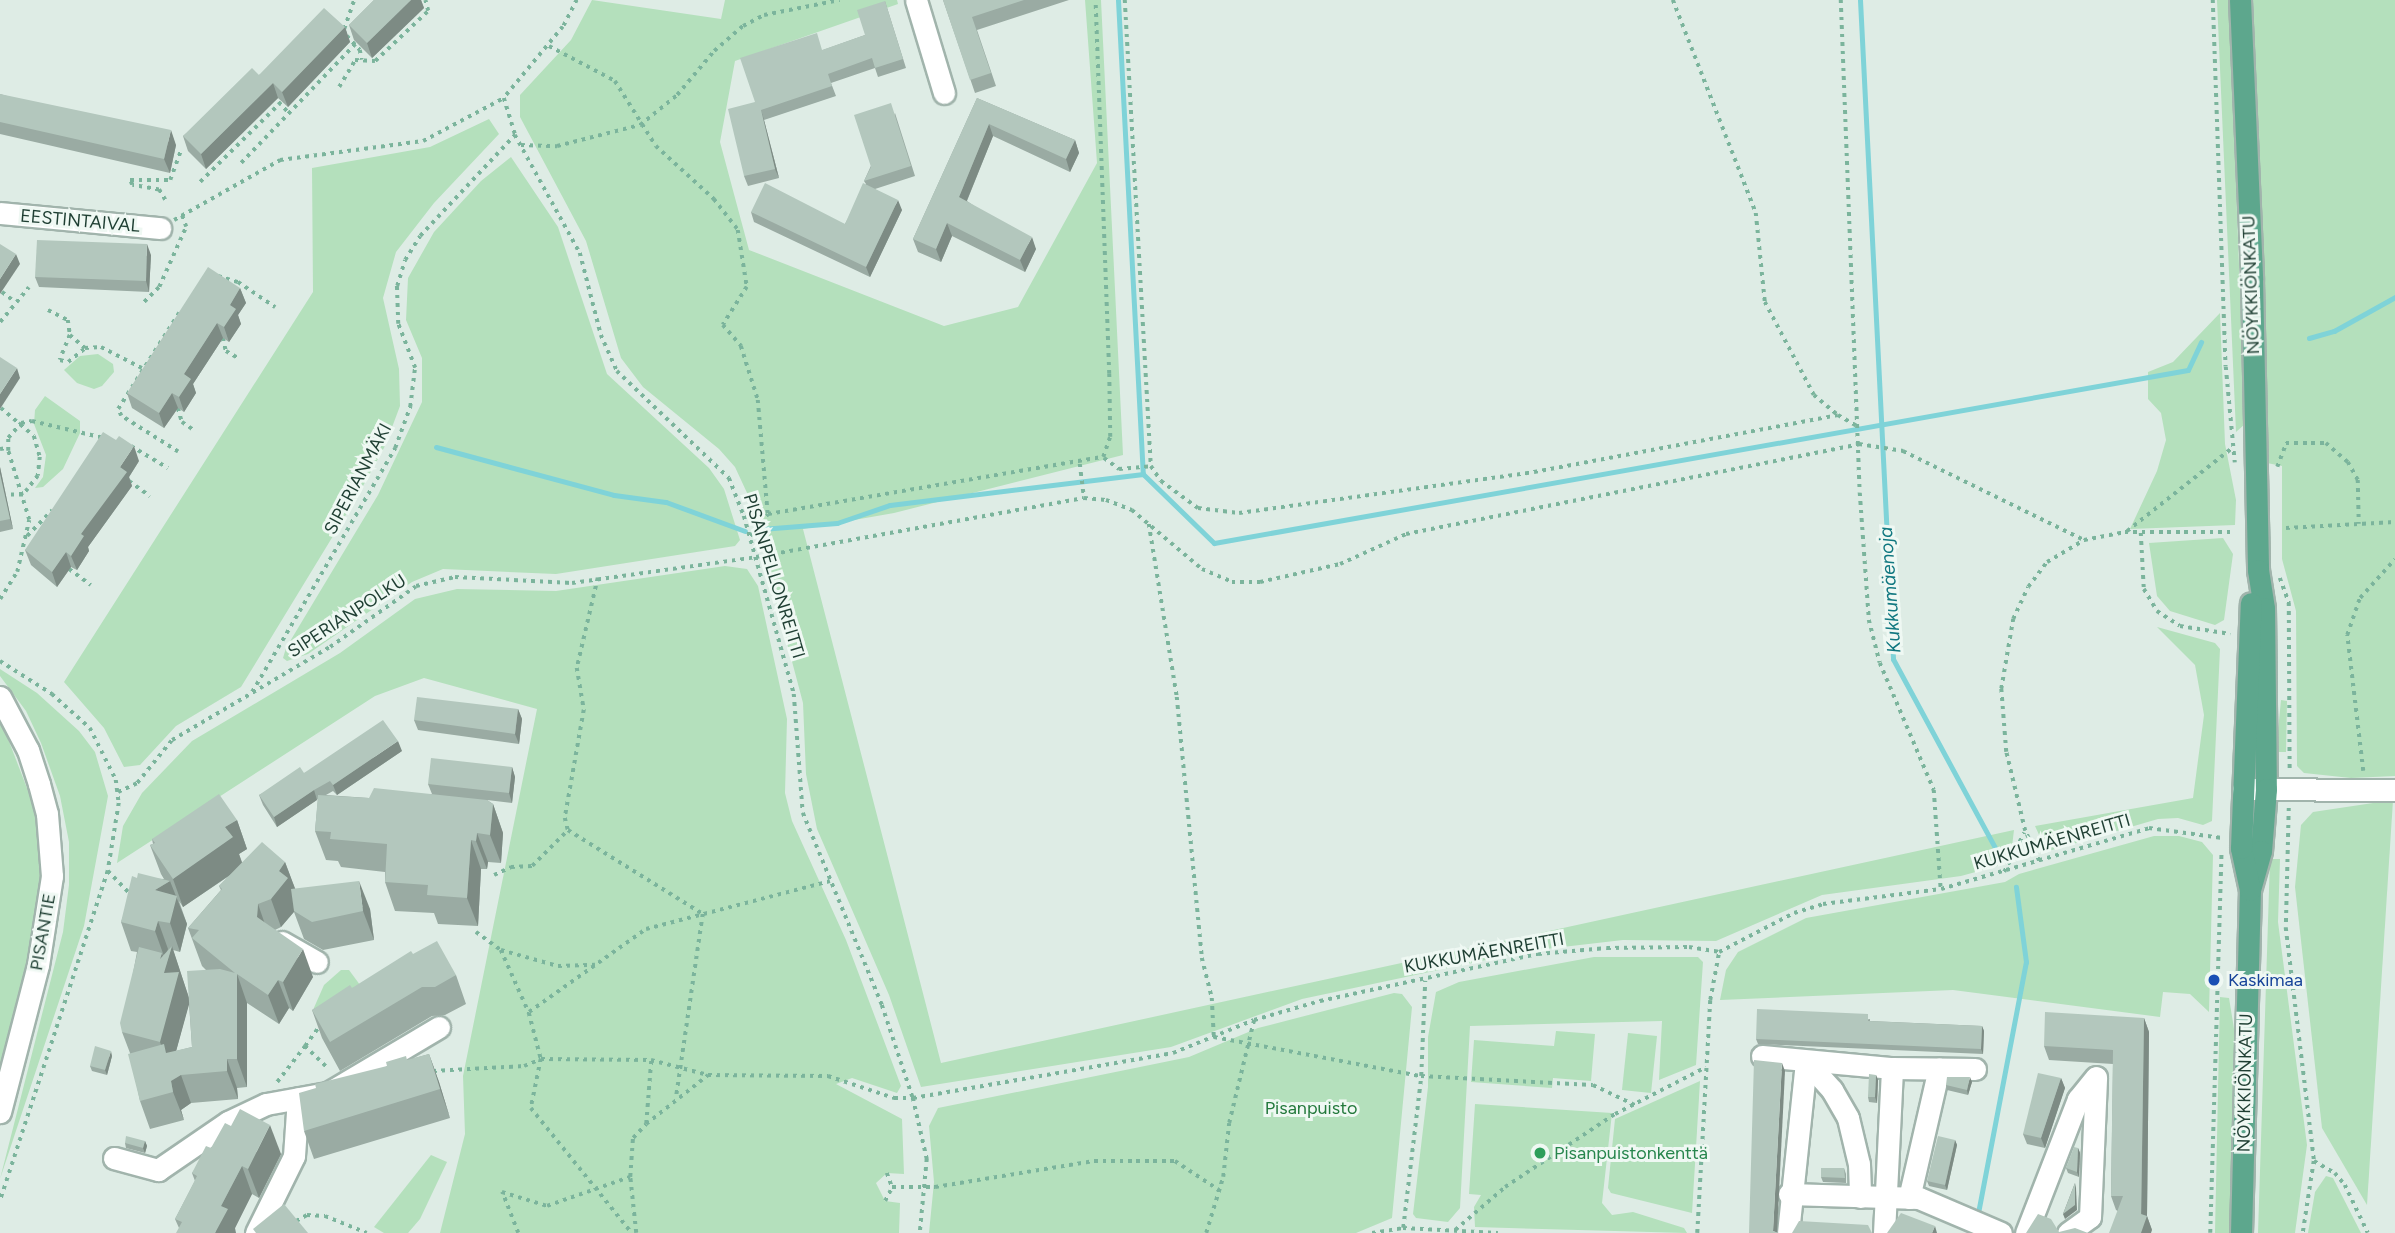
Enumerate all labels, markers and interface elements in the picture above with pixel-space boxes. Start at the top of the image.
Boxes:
street label: EESTINTAIVAL [19,205,141,237]
street label: NÖYKKIÖNKATU [2238,215,2264,355]
street label: SIPERIANMÄKI [320,420,396,538]
street label: PISANPELLONREITTI [739,491,809,661]
water label: Kukkumäenoja [1874,526,1906,654]
street label: SIPERIANPOLKU [284,570,410,662]
street label: KUKKUMÄENREITTI [1971,809,2133,875]
street label: PISANTIE [26,892,60,972]
street label: KUKKUMÄENREITTI [1402,928,1566,978]
place label: Kaskimaa [2228,969,2303,991]
marker: Kaskimaa [2206,972,2222,988]
street label: NÖYKKIÖNKATU [2233,1013,2257,1153]
park label: Pisanpuisto [1265,1097,1357,1119]
place label: Pisanpuistonkenttä [1554,1142,1708,1164]
marker: Pisanpuistonkenttä [1532,1145,1548,1161]

